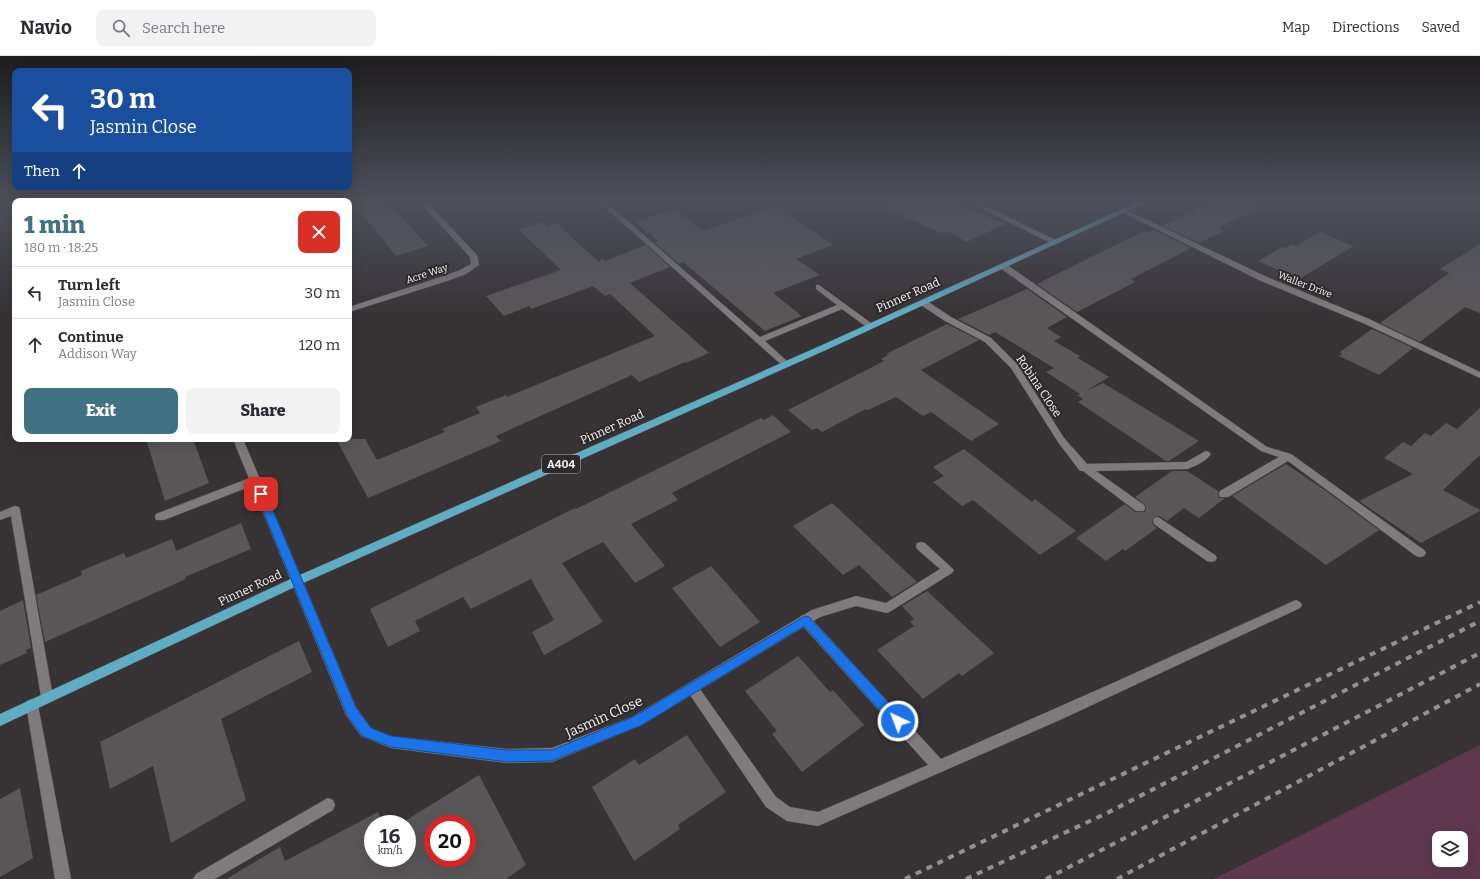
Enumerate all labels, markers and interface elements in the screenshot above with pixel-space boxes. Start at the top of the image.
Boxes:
search box [96,10,376,46]
text: Navio [20,16,72,39]
icon: search [110,17,132,39]
text: Search here [142,19,225,37]
text: Map [1282,19,1310,36]
text: Directions [1332,19,1400,36]
text: Saved [1422,19,1460,36]
text: 30 m [90,82,156,115]
icon: left [24,84,76,136]
text: Jasmin Close [90,116,197,138]
icon: ahead [68,160,90,182]
text: Then [24,162,60,180]
text: 1 min [24,211,85,239]
button: close [298,211,340,253]
text: 180 m · 18:25 [24,240,98,255]
street label: Acre Way [405,261,450,286]
street label: Waller Drive [1276,269,1334,301]
street label: Pinner Road [874,275,942,315]
text: Turn left [58,276,120,294]
icon: left [24,282,46,304]
text: 30 m [305,284,340,302]
text: Jasmin Close [58,294,135,309]
text: Continue [58,328,124,346]
icon: ahead [24,334,46,356]
text: 120 m [299,336,340,354]
text: Addison Way [58,346,137,361]
street label: Robina Close [1013,352,1065,420]
button: Exit [24,388,178,434]
button: Share [186,388,340,434]
street label: Pinner Road [578,407,646,447]
road number: A404 [542,455,580,473]
pin [244,477,278,511]
icon: arrive [250,483,272,505]
street label: Pinner Road [216,567,284,609]
street label: Jasmin Close [562,692,645,742]
position arrow [877,700,919,742]
speed limit sign: 20 [424,815,476,867]
text: 16 [380,824,400,848]
map controls [1432,831,1468,867]
button: layers [1432,831,1468,867]
text: km/h [378,845,402,857]

